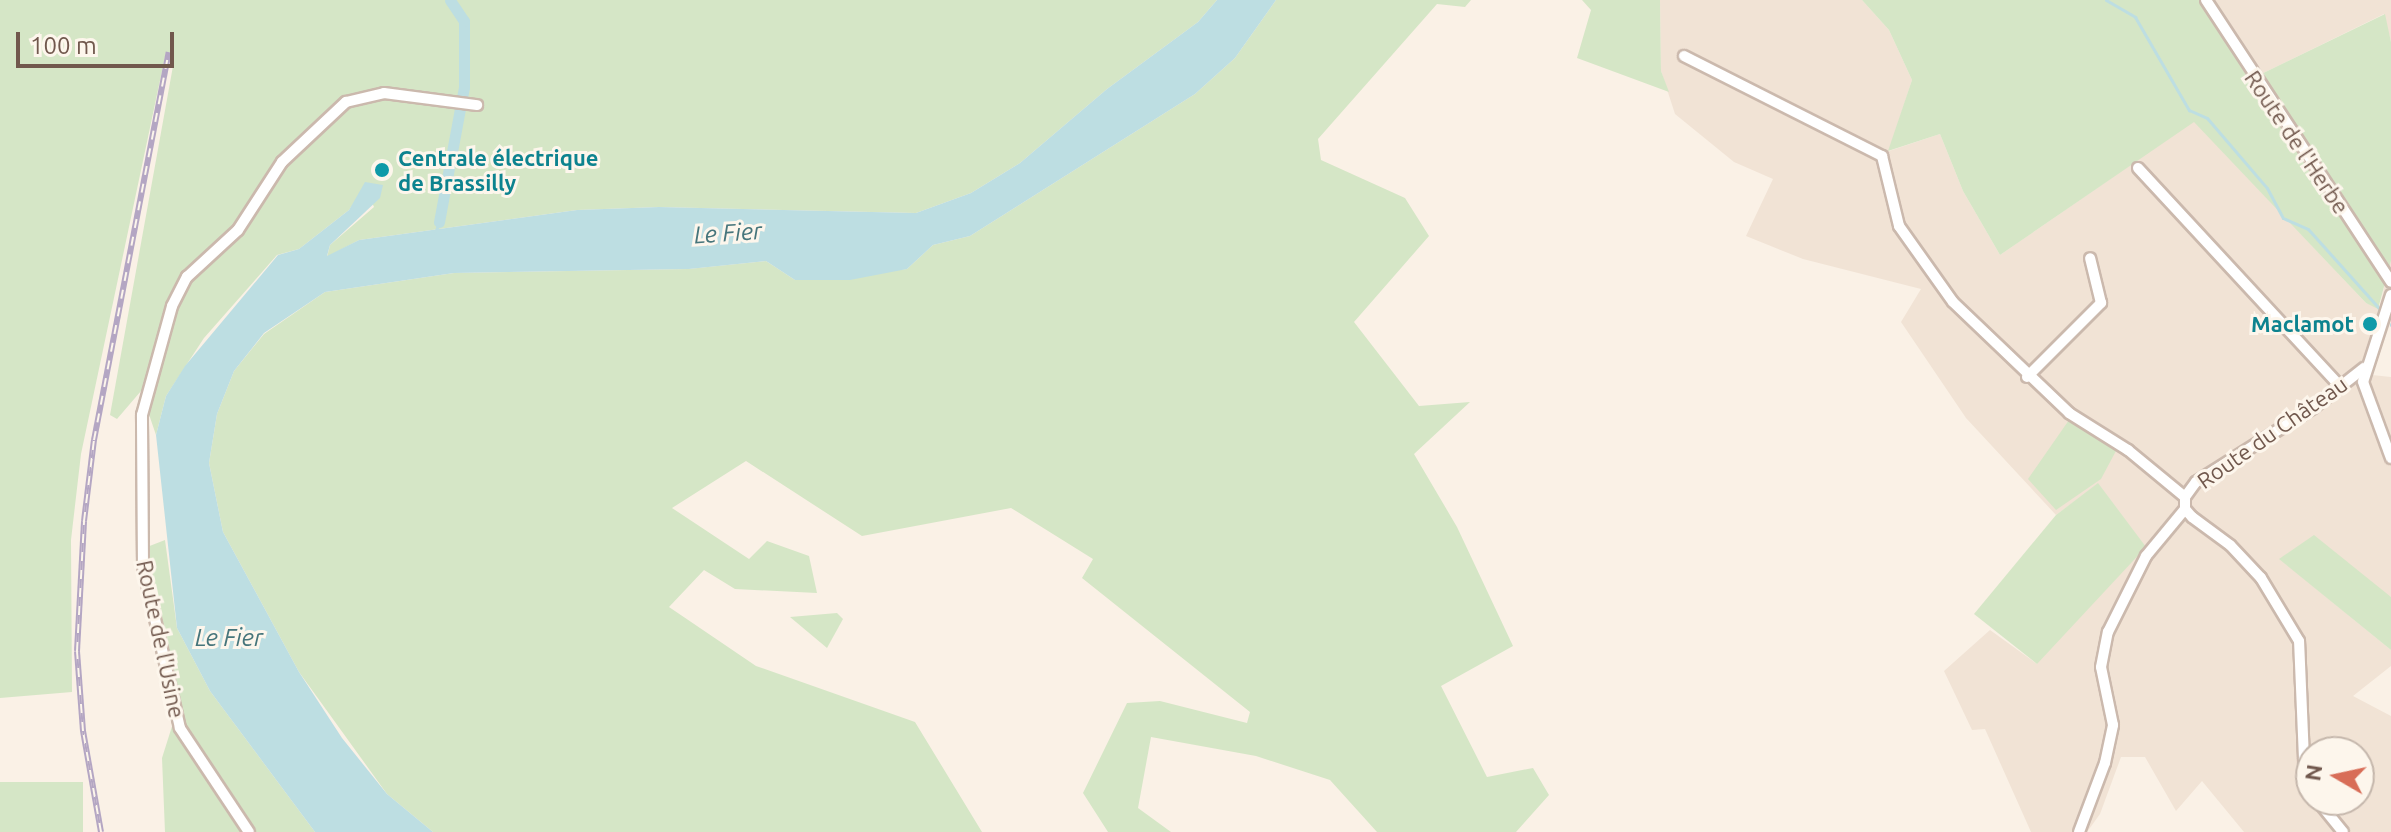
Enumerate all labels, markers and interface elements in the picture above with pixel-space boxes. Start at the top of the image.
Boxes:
scale bar [20,16,178,66]
text: 100 m [30,32,97,59]
street label: Route de l'Herbe [2239,65,2355,219]
place label: Centrale électrique de Brassilly [398,144,598,196]
marker: Centrale électrique de Brassilly [373,161,391,179]
water label: Le Fier [693,216,763,250]
place label: Maclamot [2251,311,2354,337]
marker: Maclamot [2361,315,2379,333]
street label: Route du Château [2192,370,2352,494]
street label: Route de l'Usine [131,558,191,720]
water label: Le Fier [195,624,263,652]
north arrow [2295,736,2375,816]
text: N [2299,762,2326,783]

